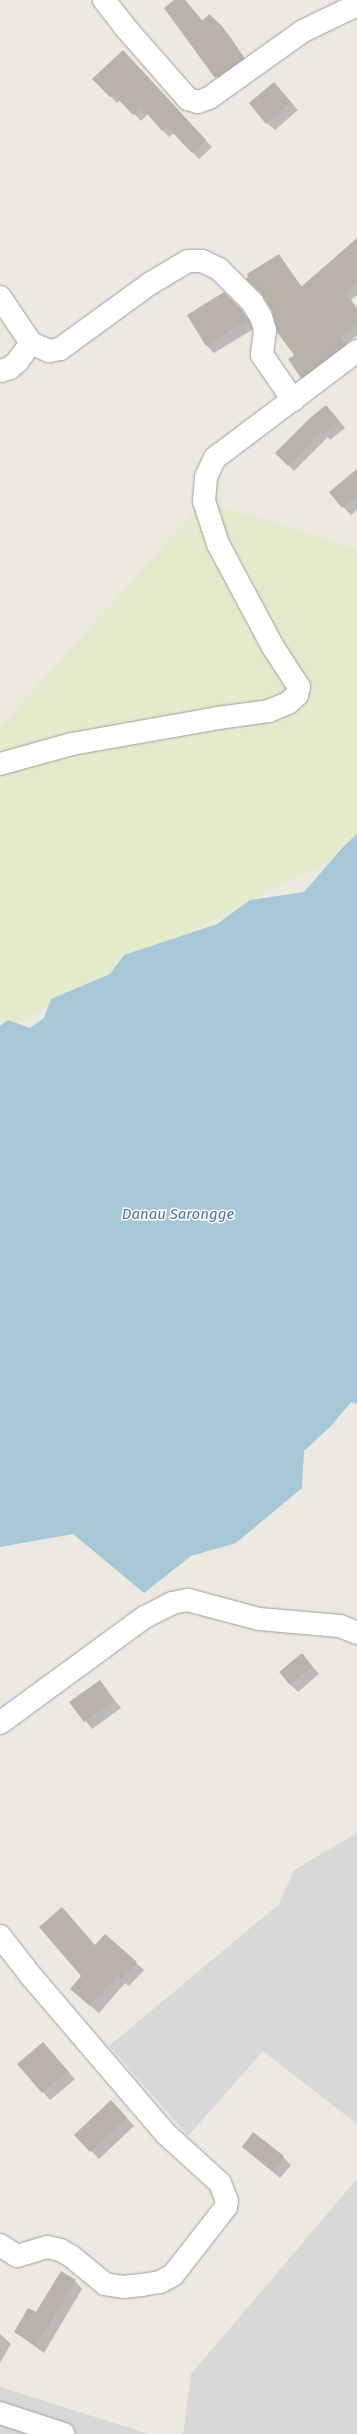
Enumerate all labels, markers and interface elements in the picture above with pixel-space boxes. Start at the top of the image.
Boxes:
water label: Danau Sarongge [122,1206,234,1224]

